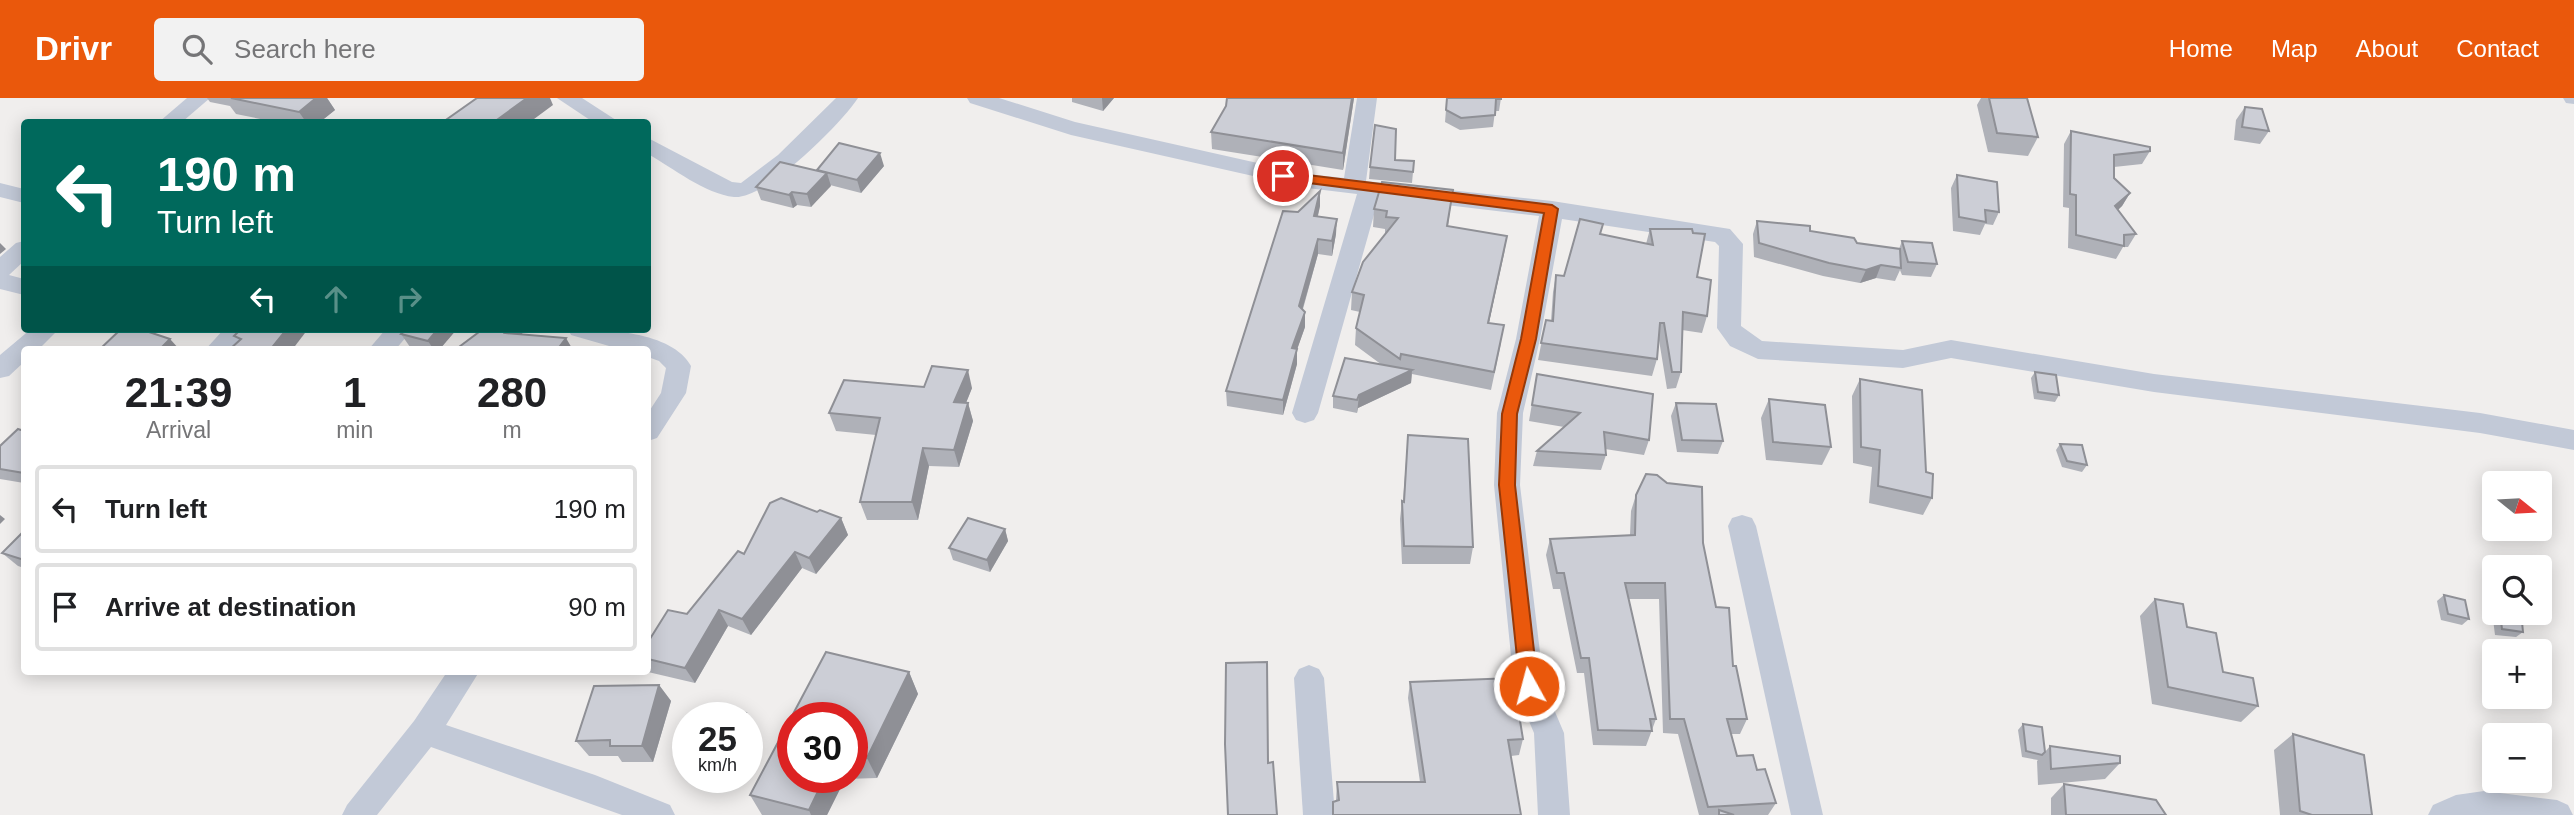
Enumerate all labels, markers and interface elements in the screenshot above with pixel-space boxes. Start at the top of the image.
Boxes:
search box [154,18,644,81]
text: Drivr [35,30,112,67]
icon: search [178,30,216,68]
text: Search here [234,34,376,64]
text: Home [2169,35,2233,62]
text: Map [2271,35,2318,62]
text: About [2356,35,2418,62]
text: Contact [2456,35,2539,62]
pin [1253,146,1313,206]
icon: left [42,147,133,238]
text: 190 m [157,147,296,201]
icon: arrive [1264,157,1302,195]
text: Turn left [157,204,273,240]
icon: left [244,280,282,318]
icon: ahead [317,280,355,318]
icon: right [390,280,428,318]
text: 21:39 [125,369,232,416]
text: 1 [343,369,366,416]
text: 280 [477,369,547,416]
text: Arrival [146,417,211,443]
text: min [336,417,373,443]
text: m [503,417,522,443]
north arrow [2482,471,2552,541]
map controls [2482,471,2552,793]
icon: left [46,490,84,528]
text: Turn left [105,494,207,524]
text: 190 m [554,494,626,524]
button: search [2482,555,2552,625]
icon: arrive [46,588,84,626]
text: Arrive at destination [105,592,356,622]
text: 90 m [568,592,626,622]
button: + [2482,639,2552,709]
position arrow [1492,649,1566,723]
speed limit sign: 30 [777,702,868,793]
text: 25 [698,719,737,758]
button: − [2482,723,2552,793]
text: km/h [698,755,737,775]

